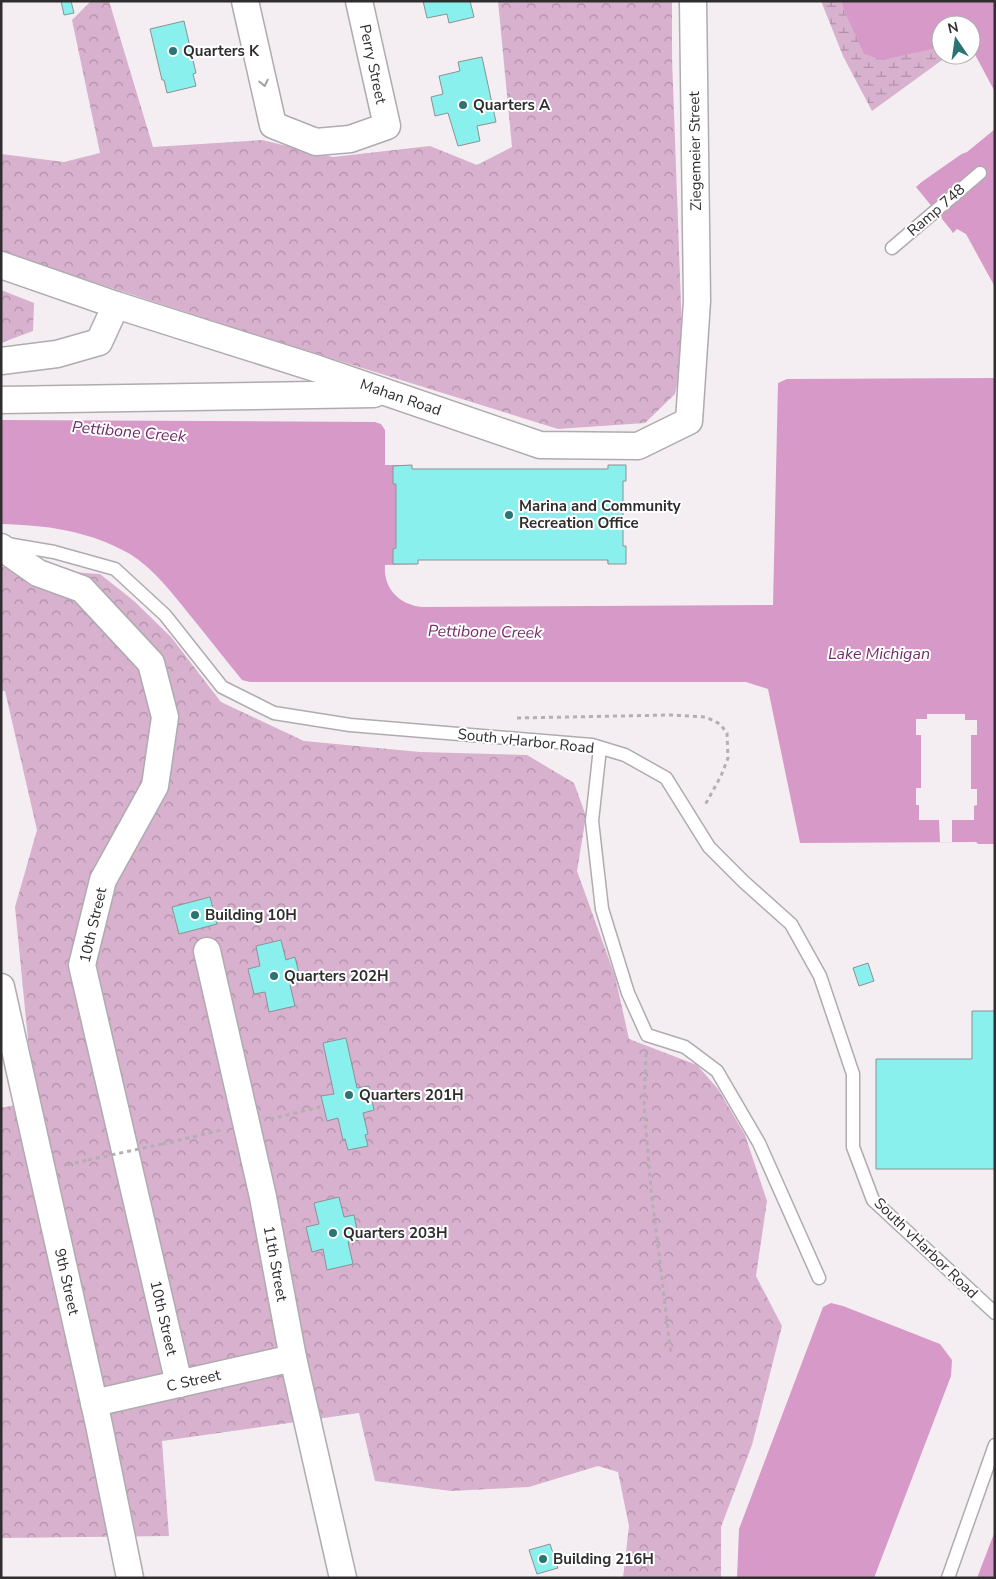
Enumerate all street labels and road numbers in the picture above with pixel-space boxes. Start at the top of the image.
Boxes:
street label: Perry Street [355,22,391,106]
street label: Ziegemeier Street [684,90,706,211]
street label: Ramp 748 [903,179,969,241]
street label: Mahan Road [357,374,444,420]
street label: South vHarbor Road [457,724,595,758]
street label: 10th Street [75,885,112,965]
street label: South vHarbor Road [870,1193,982,1303]
street label: 11th Street [259,1224,292,1304]
street label: 9th Street [50,1247,84,1318]
street label: 10th Street [145,1278,182,1358]
street label: C Street [164,1365,223,1396]

